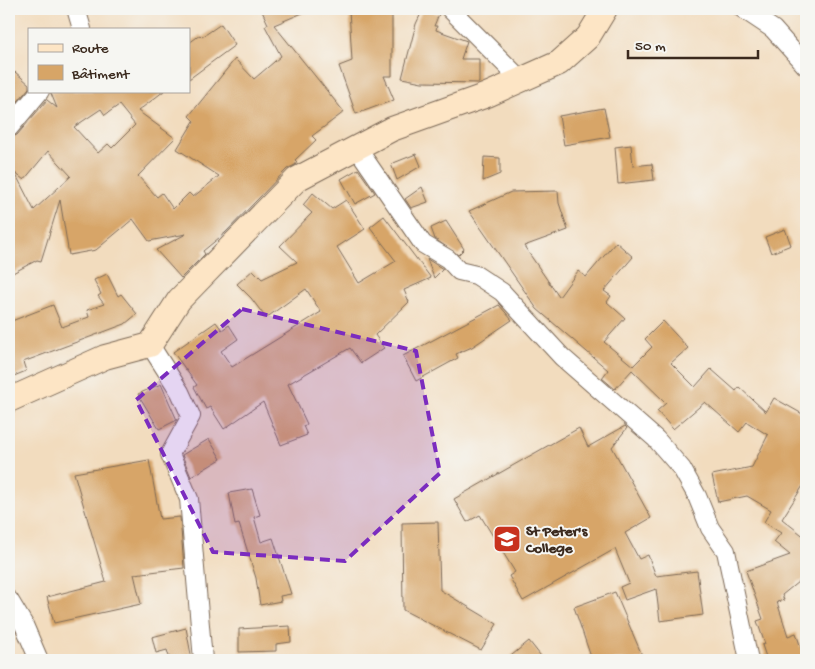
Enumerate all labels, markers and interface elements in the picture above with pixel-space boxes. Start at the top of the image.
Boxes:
legend [28,28,190,92]
scale bar [628,28,758,60]
text: 50 m [635,38,666,56]
text: Route [72,40,109,58]
text: Bâtiment [71,66,131,84]
place label: St Peter's College [525,523,589,558]
school or university icon: St Peter's College [492,524,522,554]

